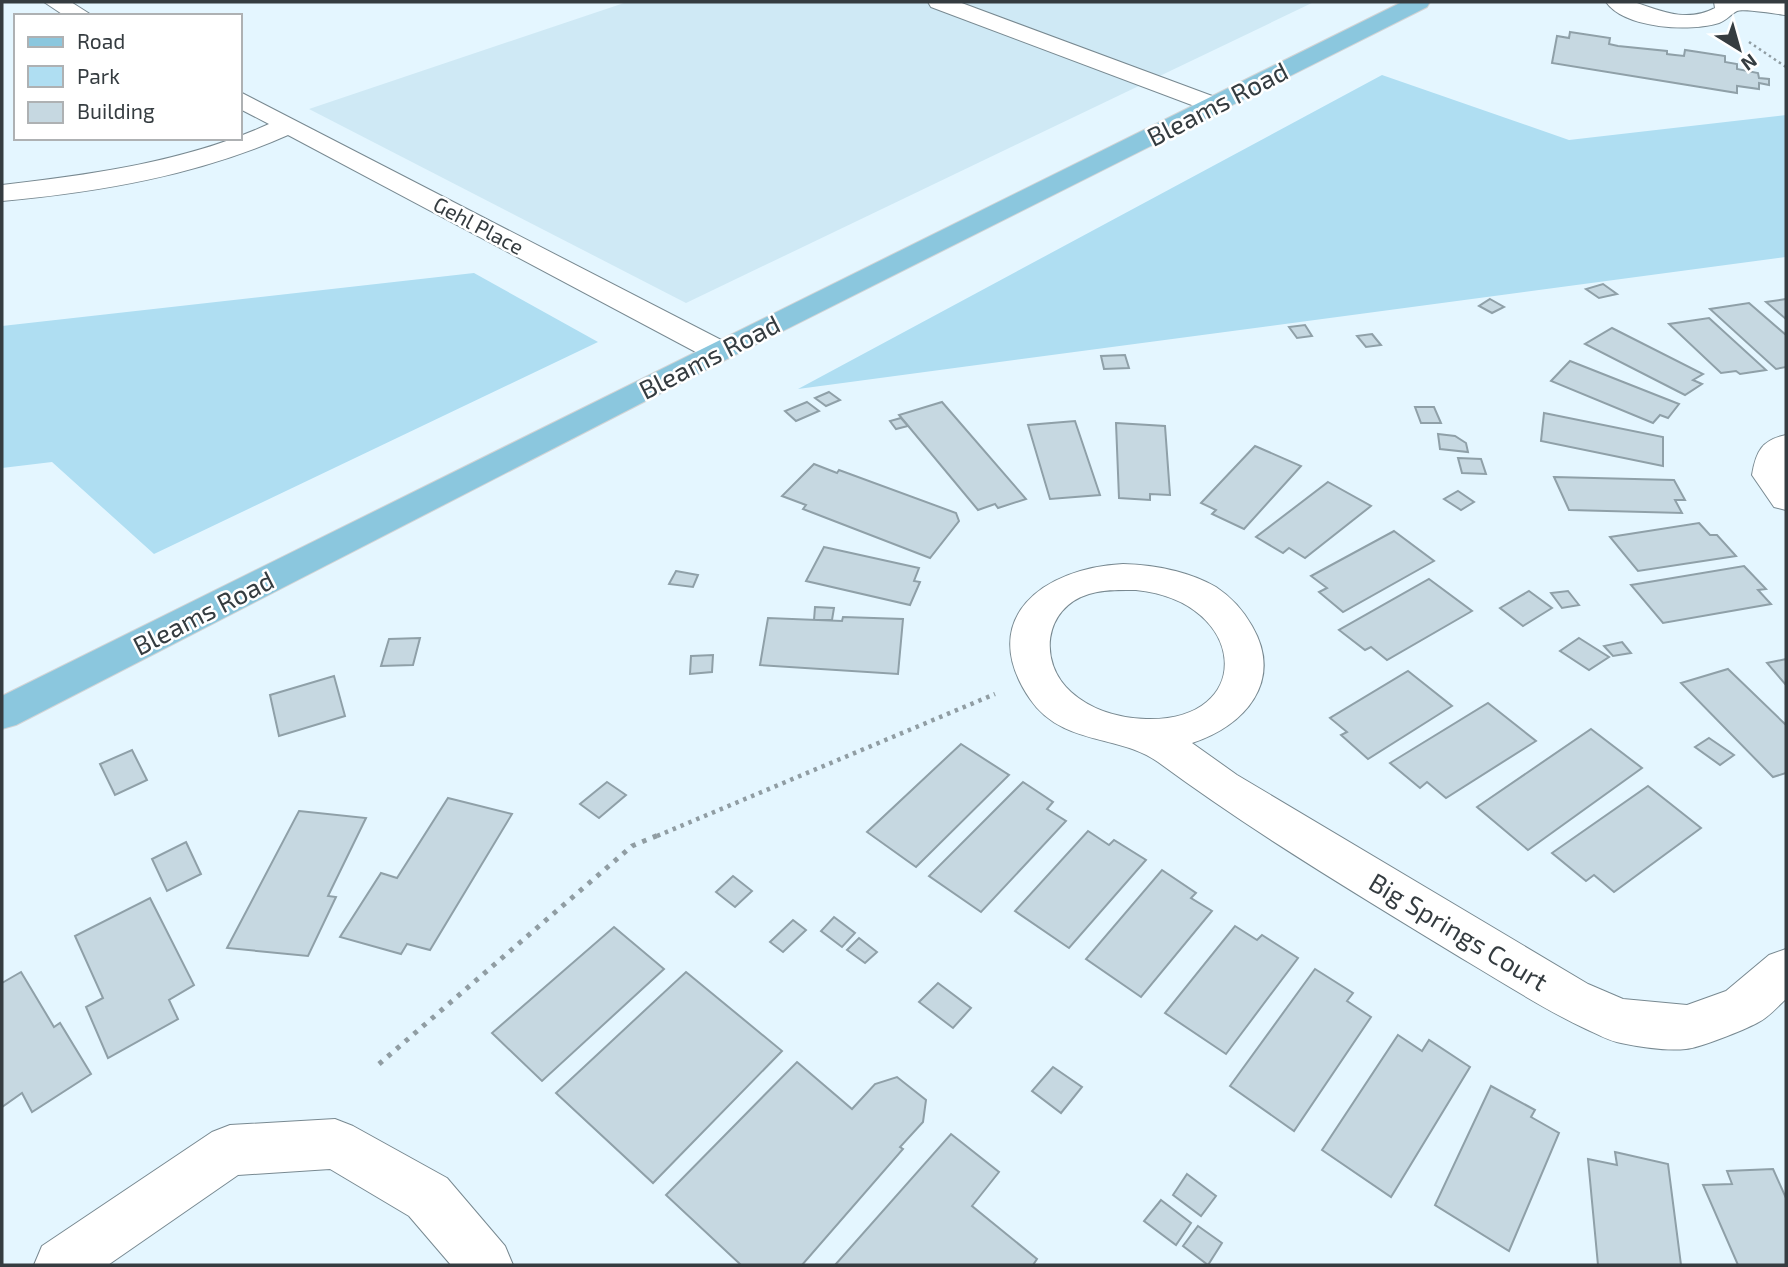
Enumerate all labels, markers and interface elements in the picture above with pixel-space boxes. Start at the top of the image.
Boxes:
legend [14,14,242,140]
north arrow [1704,14,1774,84]
text: Road [77,28,125,53]
text: N [1737,50,1762,76]
street label: Bleams Road [1141,54,1293,152]
text: Park [77,63,120,88]
text: Building [77,98,155,123]
street label: Gehl Place [430,191,528,259]
street label: Bleams Road [633,307,785,405]
street label: Bleams Road [127,563,279,661]
street label: Big Springs Court [1364,865,1554,997]

